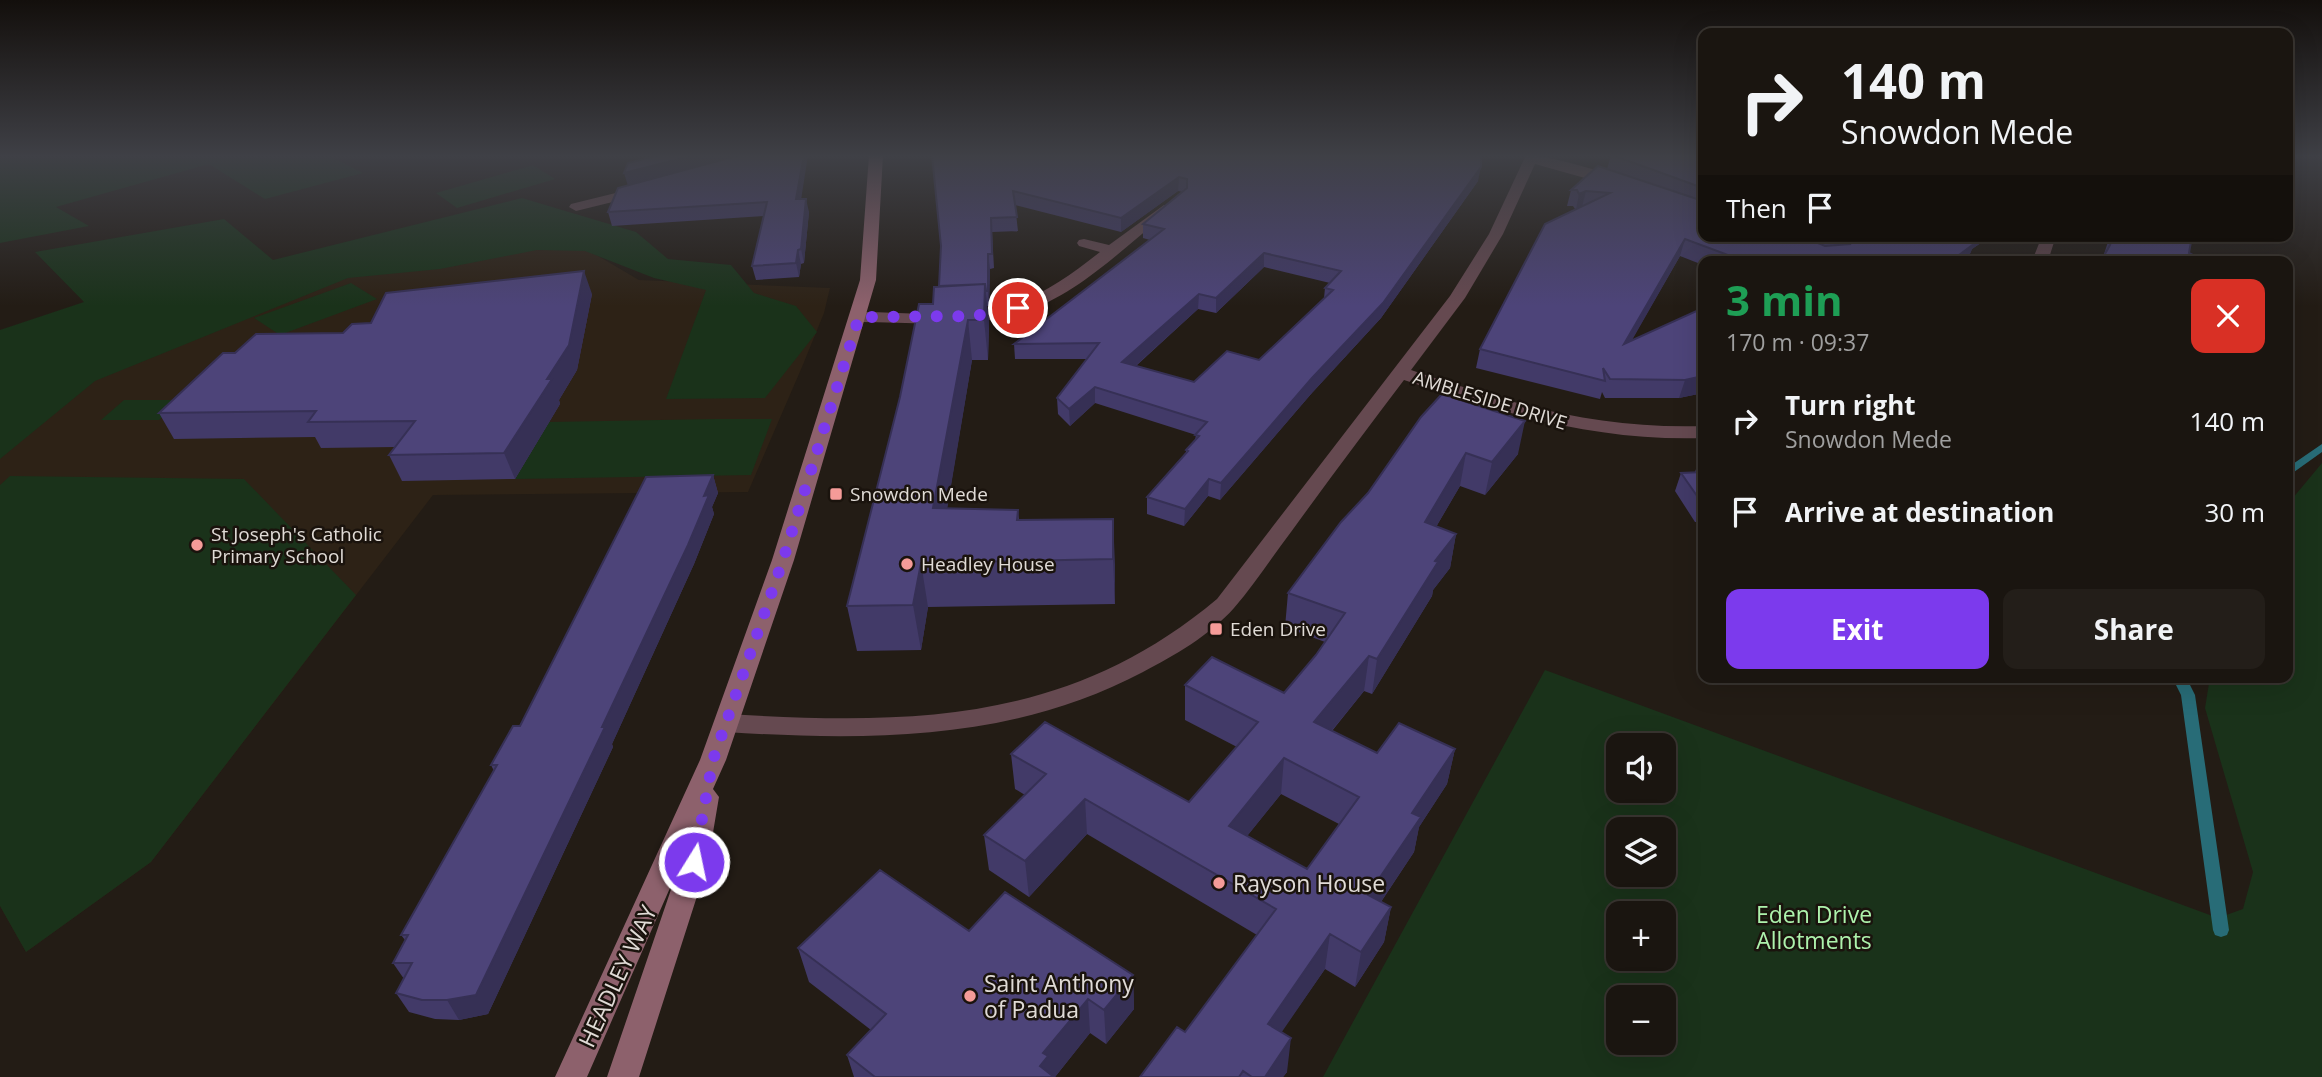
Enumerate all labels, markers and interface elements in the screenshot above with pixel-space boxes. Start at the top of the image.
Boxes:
text: 140 m [1841,47,1986,113]
icon: right [1726,56,1817,147]
text: Snowdon Mede [1841,110,2073,153]
icon: arrive [1801,189,1839,227]
text: Then [1726,190,1787,226]
text: 3 min [1726,271,1843,328]
pin [988,278,1048,338]
button: close [2191,279,2265,353]
icon: arrive [999,289,1037,327]
text: 170 m · 09:37 [1726,326,1869,358]
street label: AMBLESIDE DRIVE [1410,364,1570,436]
text: Turn right [1785,387,1916,423]
icon: right [1726,402,1764,440]
text: 140 m [2190,403,2265,439]
text: Snowdon Mede [1785,423,1952,455]
place label: Snowdon Mede [850,481,988,507]
marker: Snowdon Mede [828,486,844,502]
icon: arrive [1726,493,1764,531]
text: Arrive at destination [1785,494,2054,530]
text: 30 m [2204,494,2265,530]
place label: St Joseph's Catholic Primary School [211,521,382,569]
marker: St Joseph's Catholic Primary School [189,537,205,553]
place label: Headley House [921,551,1055,577]
marker: Headley House [899,556,915,572]
button: Exit [1726,589,1989,669]
button: Share [2003,589,2265,669]
place label: Eden Drive [1230,616,1326,642]
marker: Eden Drive [1208,621,1224,637]
map controls [1606,733,1676,1055]
button: sound [1606,733,1676,803]
button: layers [1606,817,1676,887]
position arrow [657,825,731,899]
place label: Rayson House [1233,867,1385,899]
marker: Rayson House [1211,875,1227,891]
park label: Eden Drive Allotments [1756,898,1872,956]
street label: HEADLEY WAY [570,900,664,1052]
button: + [1606,901,1676,971]
place label: Saint Anthony of Padua [984,967,1134,1025]
button: − [1606,985,1676,1055]
marker: Saint Anthony of Padua [962,988,978,1004]

